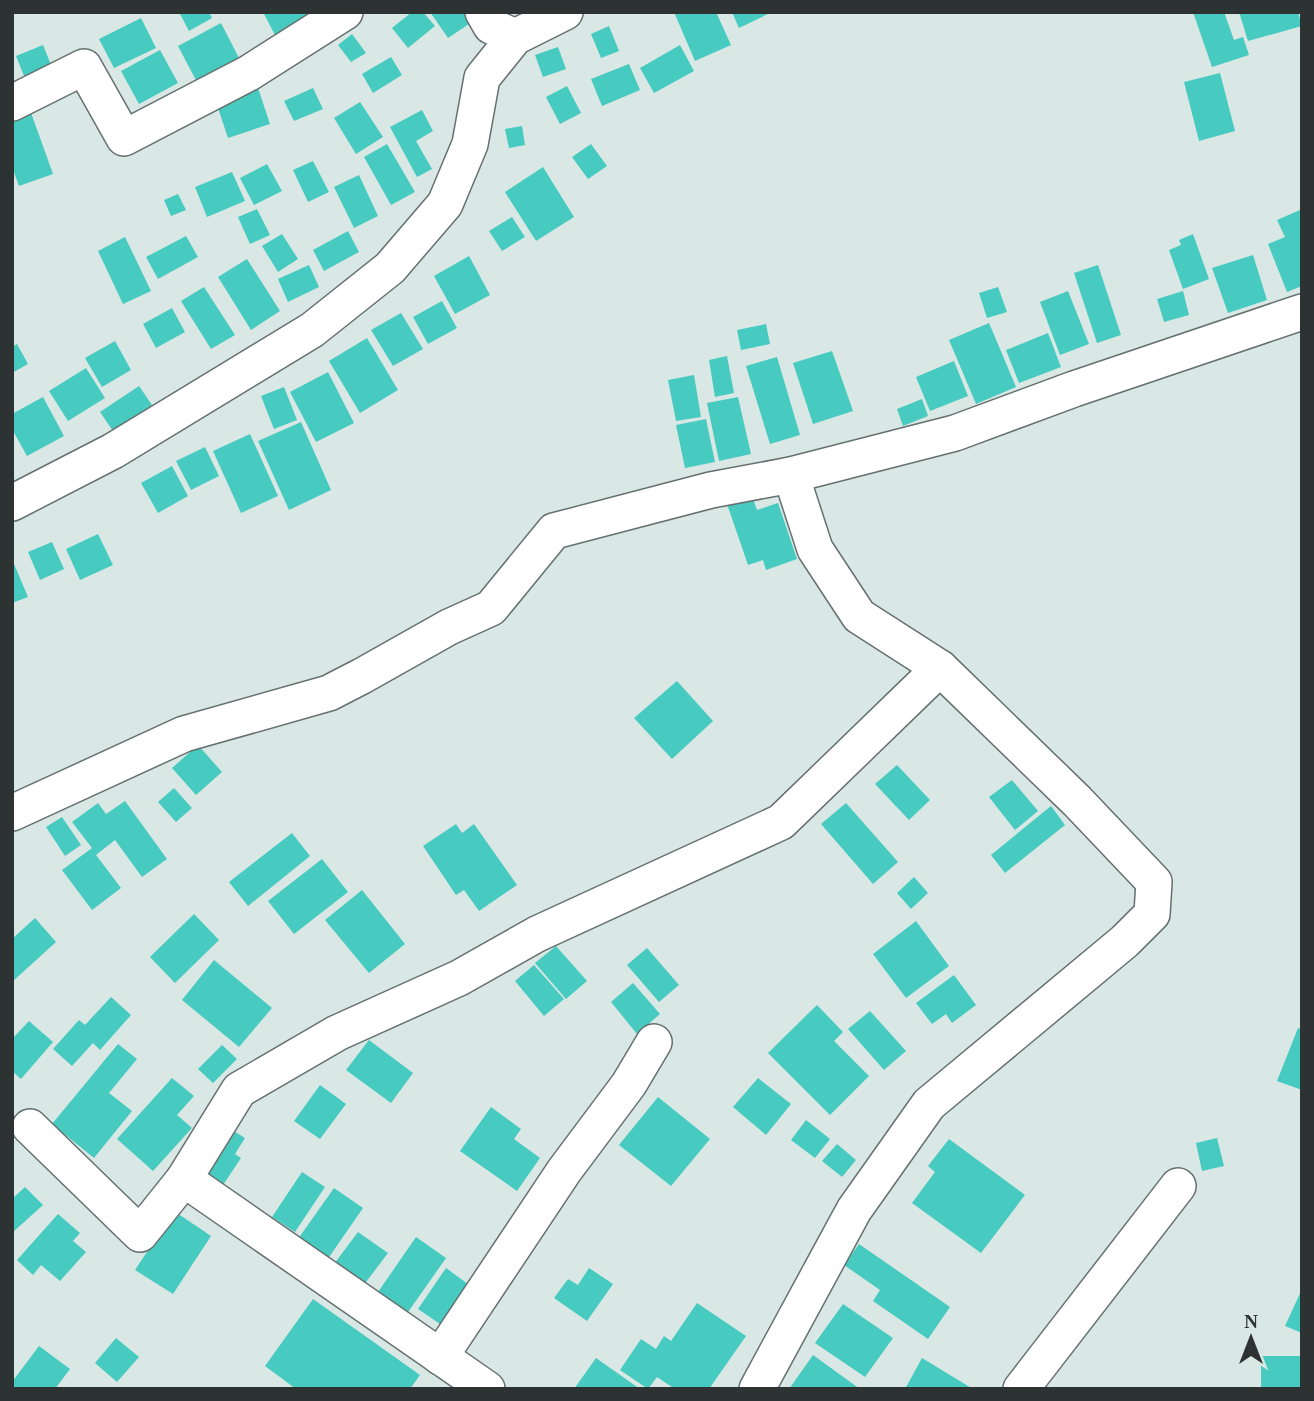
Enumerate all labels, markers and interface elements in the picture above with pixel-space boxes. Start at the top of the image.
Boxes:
north arrow [1216,1303,1286,1373]
text: N [1244,1311,1258,1332]

